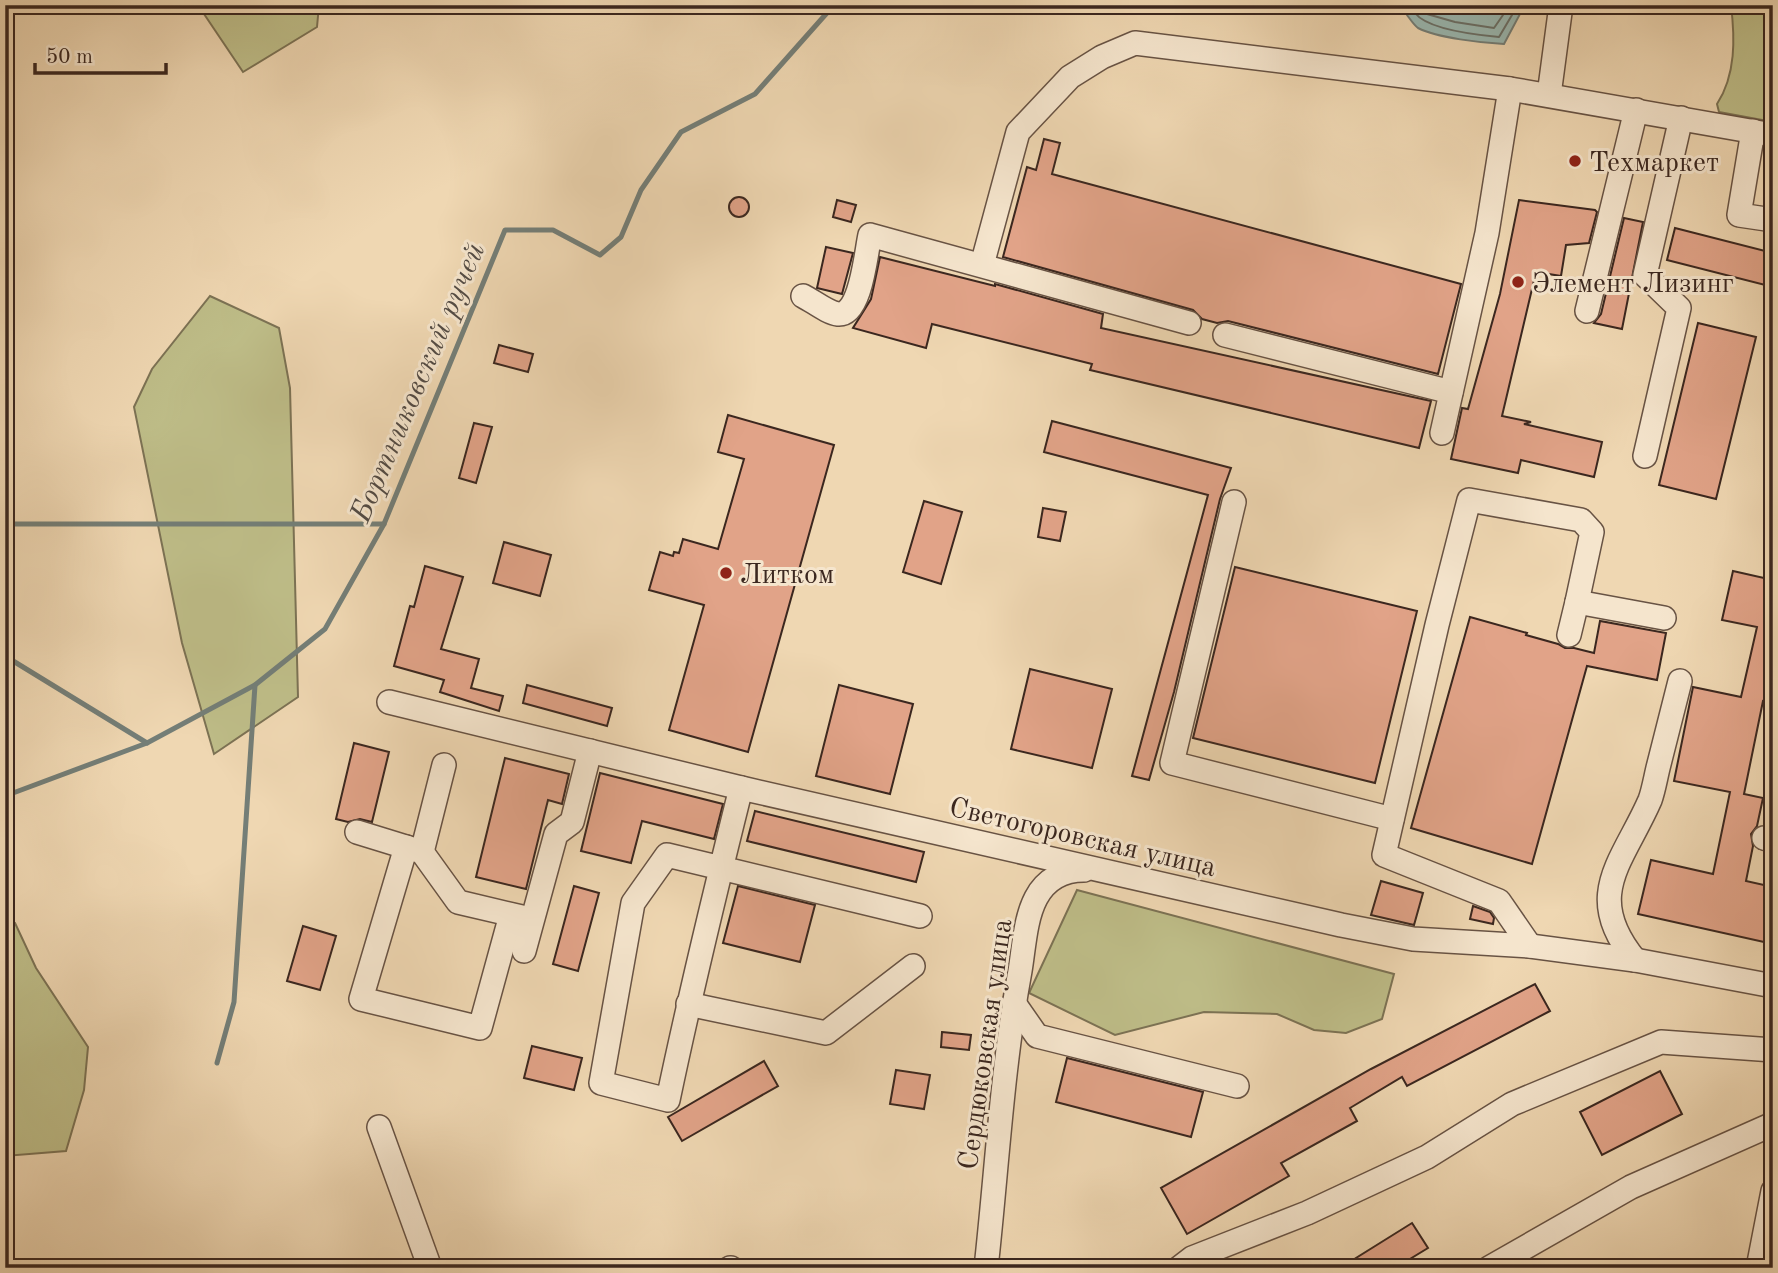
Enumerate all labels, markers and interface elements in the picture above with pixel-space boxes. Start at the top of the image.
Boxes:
scale bar [35,32,166,76]
text: 50 m [46,47,93,68]
place label: Техмаркет [1589,150,1719,178]
marker: Техмаркет [1567,153,1583,169]
water label: Бортниковский ручей [346,239,491,528]
place label: Элемент Лизинг [1532,271,1734,299]
marker: Элемент Лизинг [1510,274,1526,290]
place label: Литком [740,562,834,590]
marker: Литком [718,565,734,581]
street label: Светогоровская улица [946,795,1219,883]
street label: Сердюковская улица [955,917,1018,1172]

